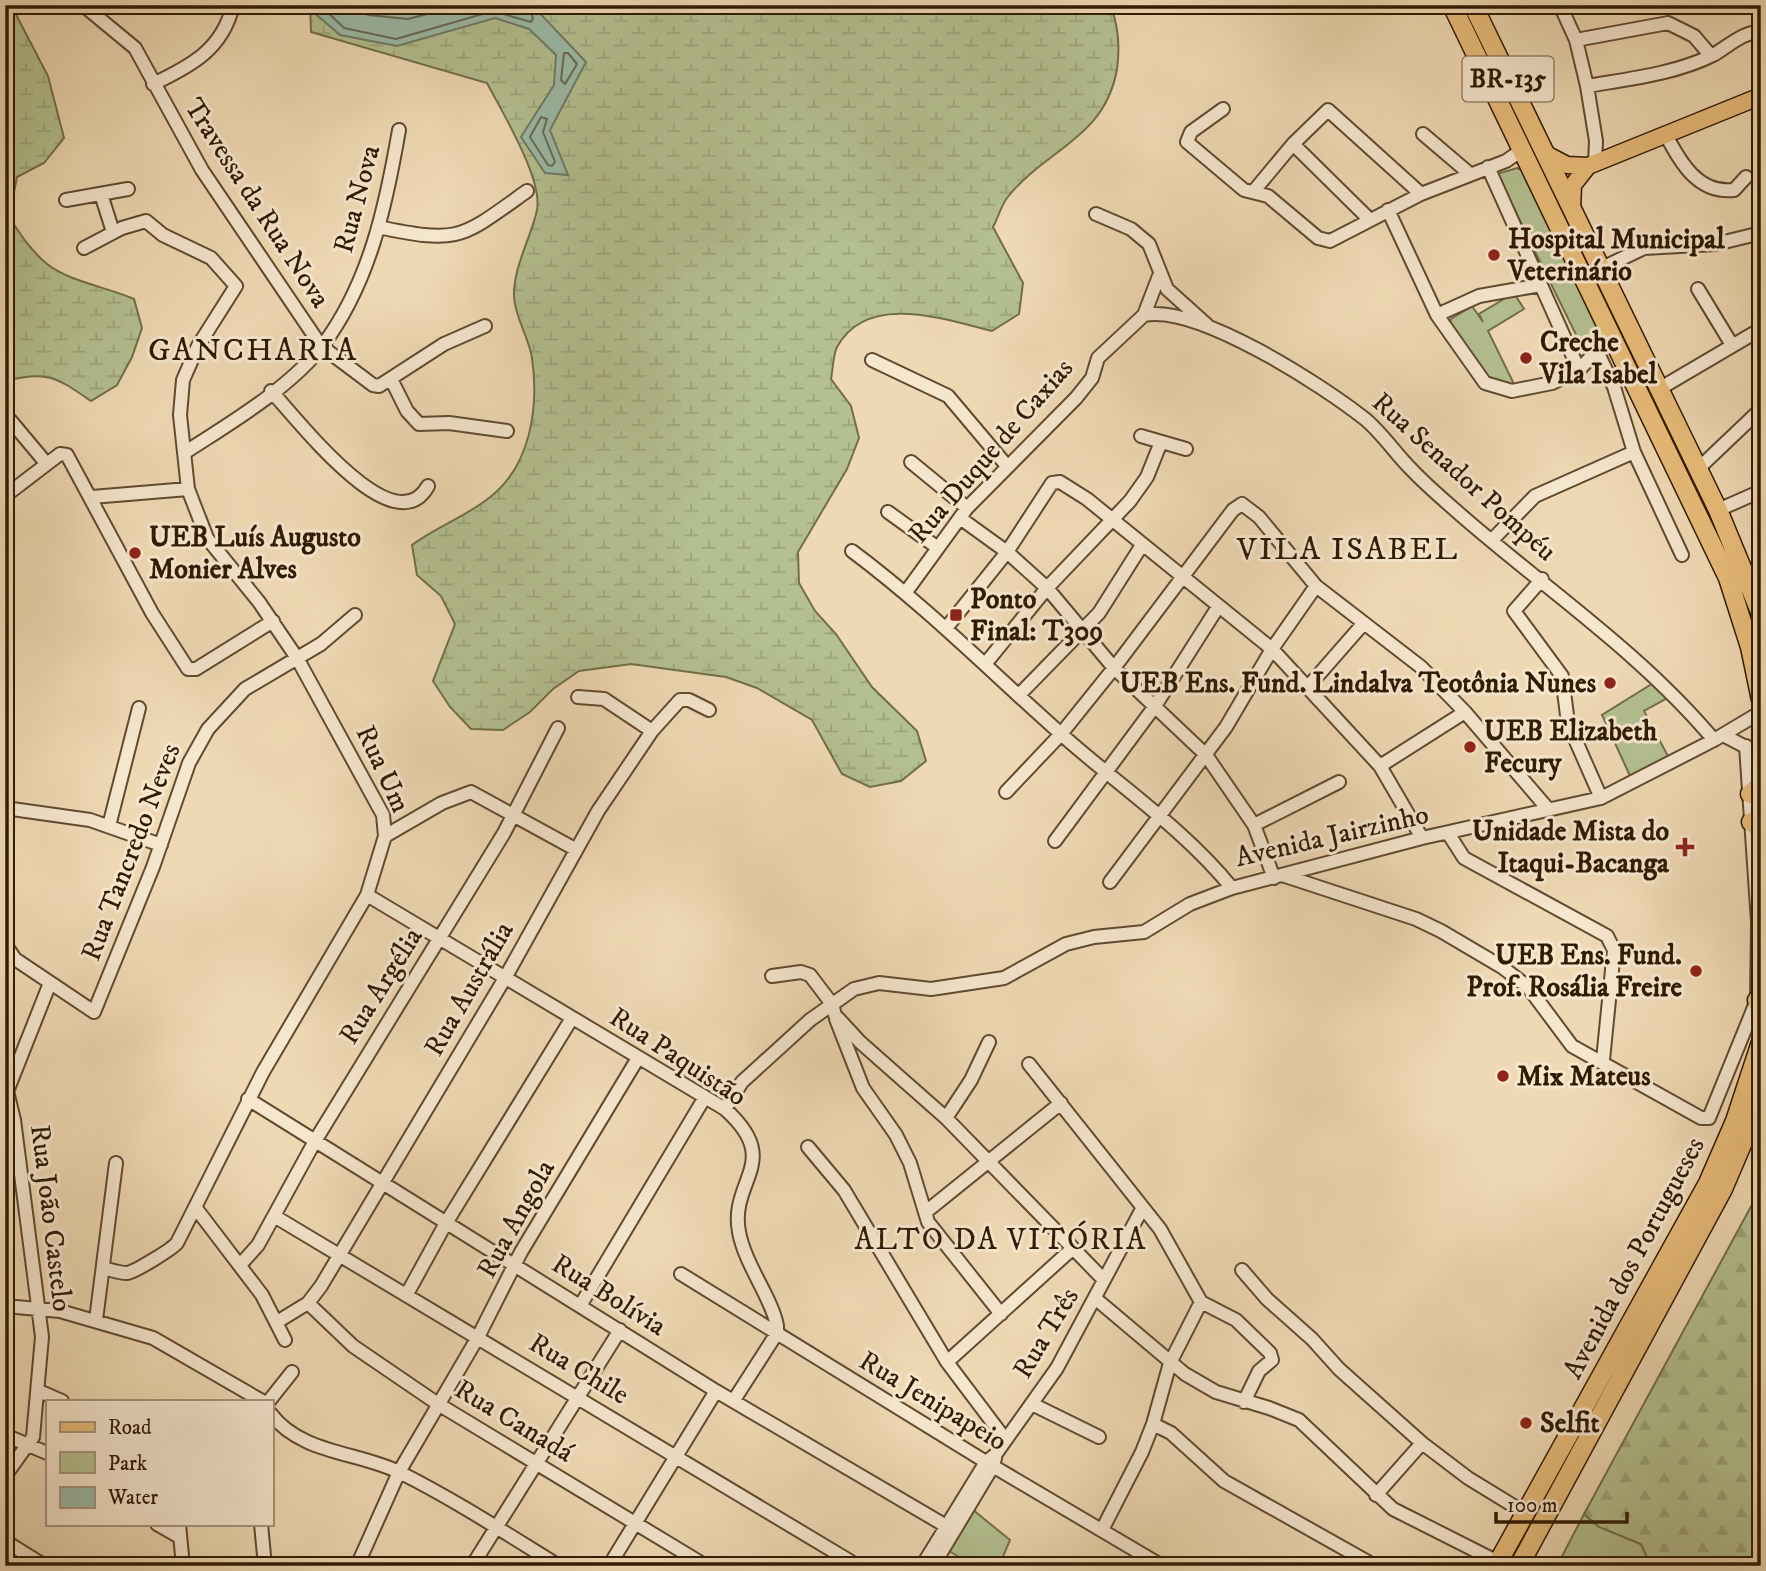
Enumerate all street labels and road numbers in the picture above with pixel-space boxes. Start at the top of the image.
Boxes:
road number: BR-135 [1462,57,1554,102]
street label: Travessa da Rua Nova [176,92,338,315]
street label: Rua Nova [326,141,388,257]
street label: Rua Duque de Caxias [901,351,1081,551]
street label: Rua Senador Pompéu [1364,385,1564,569]
street label: Rua Um [348,720,418,818]
street label: Rua Tancredo Neves [73,738,189,966]
street label: Avenida Jairzinho [1232,797,1432,875]
street label: Rua Austrália [416,915,522,1063]
street label: Rua Argélia [331,921,431,1051]
street label: Rua Paquistão [603,1000,753,1114]
street label: Rua João Castelo [22,1122,80,1314]
street label: Avenida dos Portugueses [1555,1131,1713,1385]
street label: Rua Angola [469,1154,563,1284]
street label: Rua Bolívia [545,1246,673,1344]
street label: Rua Três [1005,1281,1087,1385]
street label: Rua Chile [523,1326,635,1412]
street label: Rua Jenipapeio [853,1343,1013,1459]
street label: Rua Canadá [448,1372,580,1470]

